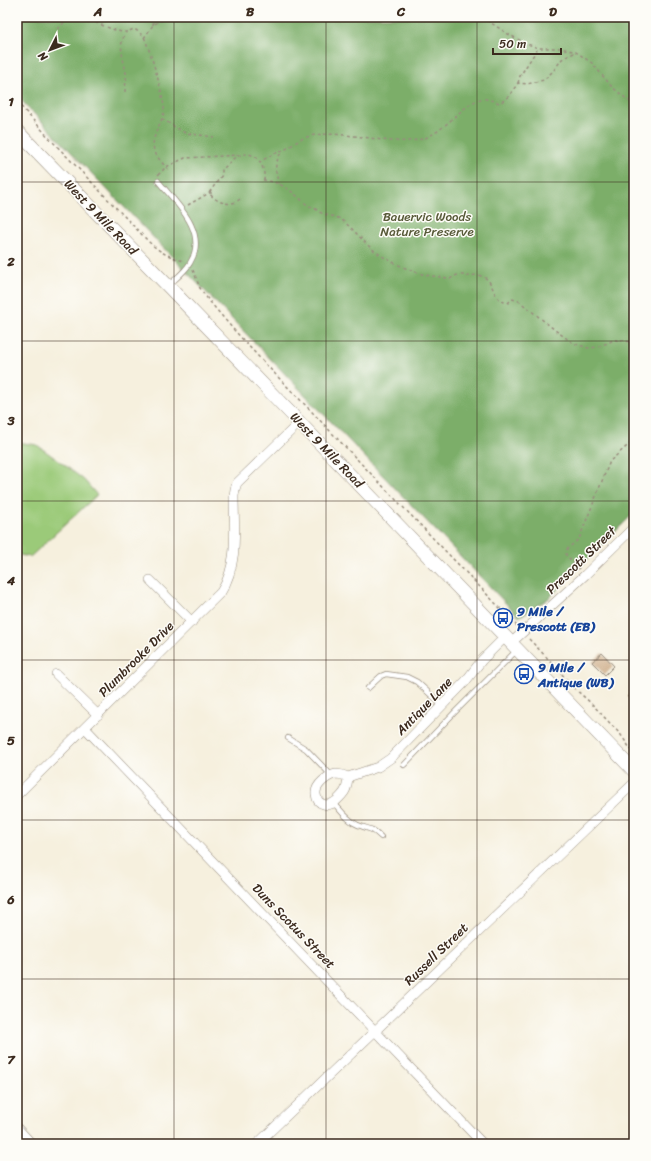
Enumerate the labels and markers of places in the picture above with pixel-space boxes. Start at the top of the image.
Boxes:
place label: 9 Mile / Prescott (EB) [517,600,596,638]
bus stop icon: 9 Mile / Prescott (EB) [492,607,514,629]
place label: 9 Mile / Antique (WB) [537,656,615,694]
bus stop icon: 9 Mile / Antique (WB) [513,663,535,685]

